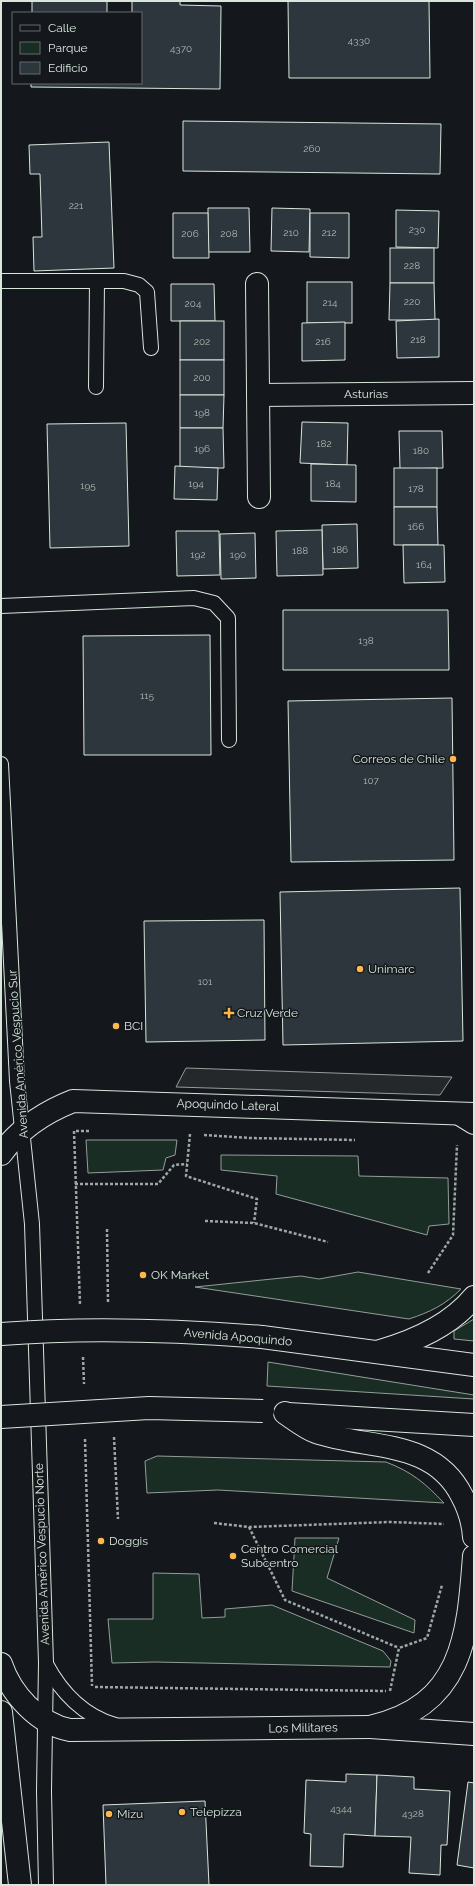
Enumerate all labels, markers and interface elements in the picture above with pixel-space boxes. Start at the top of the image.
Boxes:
legend [12,12,142,84]
text: Calle [48,21,76,35]
house number: 4330 [348,35,370,46]
text: Parque [48,41,88,55]
house number: 4370 [170,43,192,54]
text: Edificio [48,61,88,75]
house number: 260 [303,143,321,154]
house number: 221 [69,200,84,211]
house number: 230 [409,224,425,235]
house number: 210 [283,227,299,238]
house number: 212 [322,227,336,238]
house number: 206 [181,228,199,239]
house number: 208 [220,228,238,239]
house number: 228 [404,260,420,271]
house number: 220 [404,296,420,307]
house number: 214 [323,297,338,308]
house number: 204 [185,298,202,309]
house number: 218 [410,334,426,345]
house number: 202 [194,336,210,347]
house number: 216 [315,336,331,347]
house number: 200 [193,372,211,383]
street label: Asturias [344,387,388,401]
house number: 198 [194,407,210,418]
house number: 182 [316,438,332,449]
house number: 196 [194,443,210,454]
house number: 180 [413,445,429,456]
house number: 194 [188,478,204,489]
house number: 184 [325,478,341,489]
house number: 195 [80,480,96,491]
house number: 178 [408,483,424,494]
house number: 166 [408,521,424,532]
house number: 186 [332,544,348,555]
house number: 188 [292,545,308,556]
house number: 192 [190,549,206,560]
house number: 190 [230,549,246,560]
house number: 164 [416,559,432,570]
house number: 138 [358,635,374,646]
house number: 115 [140,690,155,701]
place label: Correos de Chile [353,752,445,766]
marker: Correos de Chile [448,754,458,764]
house number: 107 [363,775,379,786]
place label: Unimarc [368,962,415,976]
marker: Unimarc [355,964,365,974]
street label: Avenida Américo Vespucio Sur [5,968,31,1139]
house number: 101 [198,976,213,987]
place label: Cruz Verde [237,1006,298,1020]
marker: Cruz Verde [224,1008,234,1018]
place label: BCI [124,1019,143,1033]
marker: BCI [111,1021,121,1031]
street label: Apoquindo Lateral [176,1096,280,1114]
place label: OK Market [151,1268,209,1282]
marker: OK Market [138,1270,148,1280]
street label: Avenida Apoquindo [183,1325,293,1349]
street label: Avenida Américo Vespucio Norte [32,1463,52,1645]
place label: Doggis [109,1534,148,1548]
marker: Doggis [96,1536,106,1546]
place label: Centro Comercial Subcentro [241,1542,339,1570]
marker: Centro Comercial Subcentro [228,1551,238,1561]
street label: Los Militares [268,1720,338,1736]
house number: 4344 [330,1803,352,1814]
place label: Telepizza [190,1805,242,1819]
place label: Mizu [117,1807,143,1821]
marker: Telepizza [177,1807,187,1817]
house number: 4328 [402,1808,424,1819]
marker: Mizu [104,1809,114,1819]

